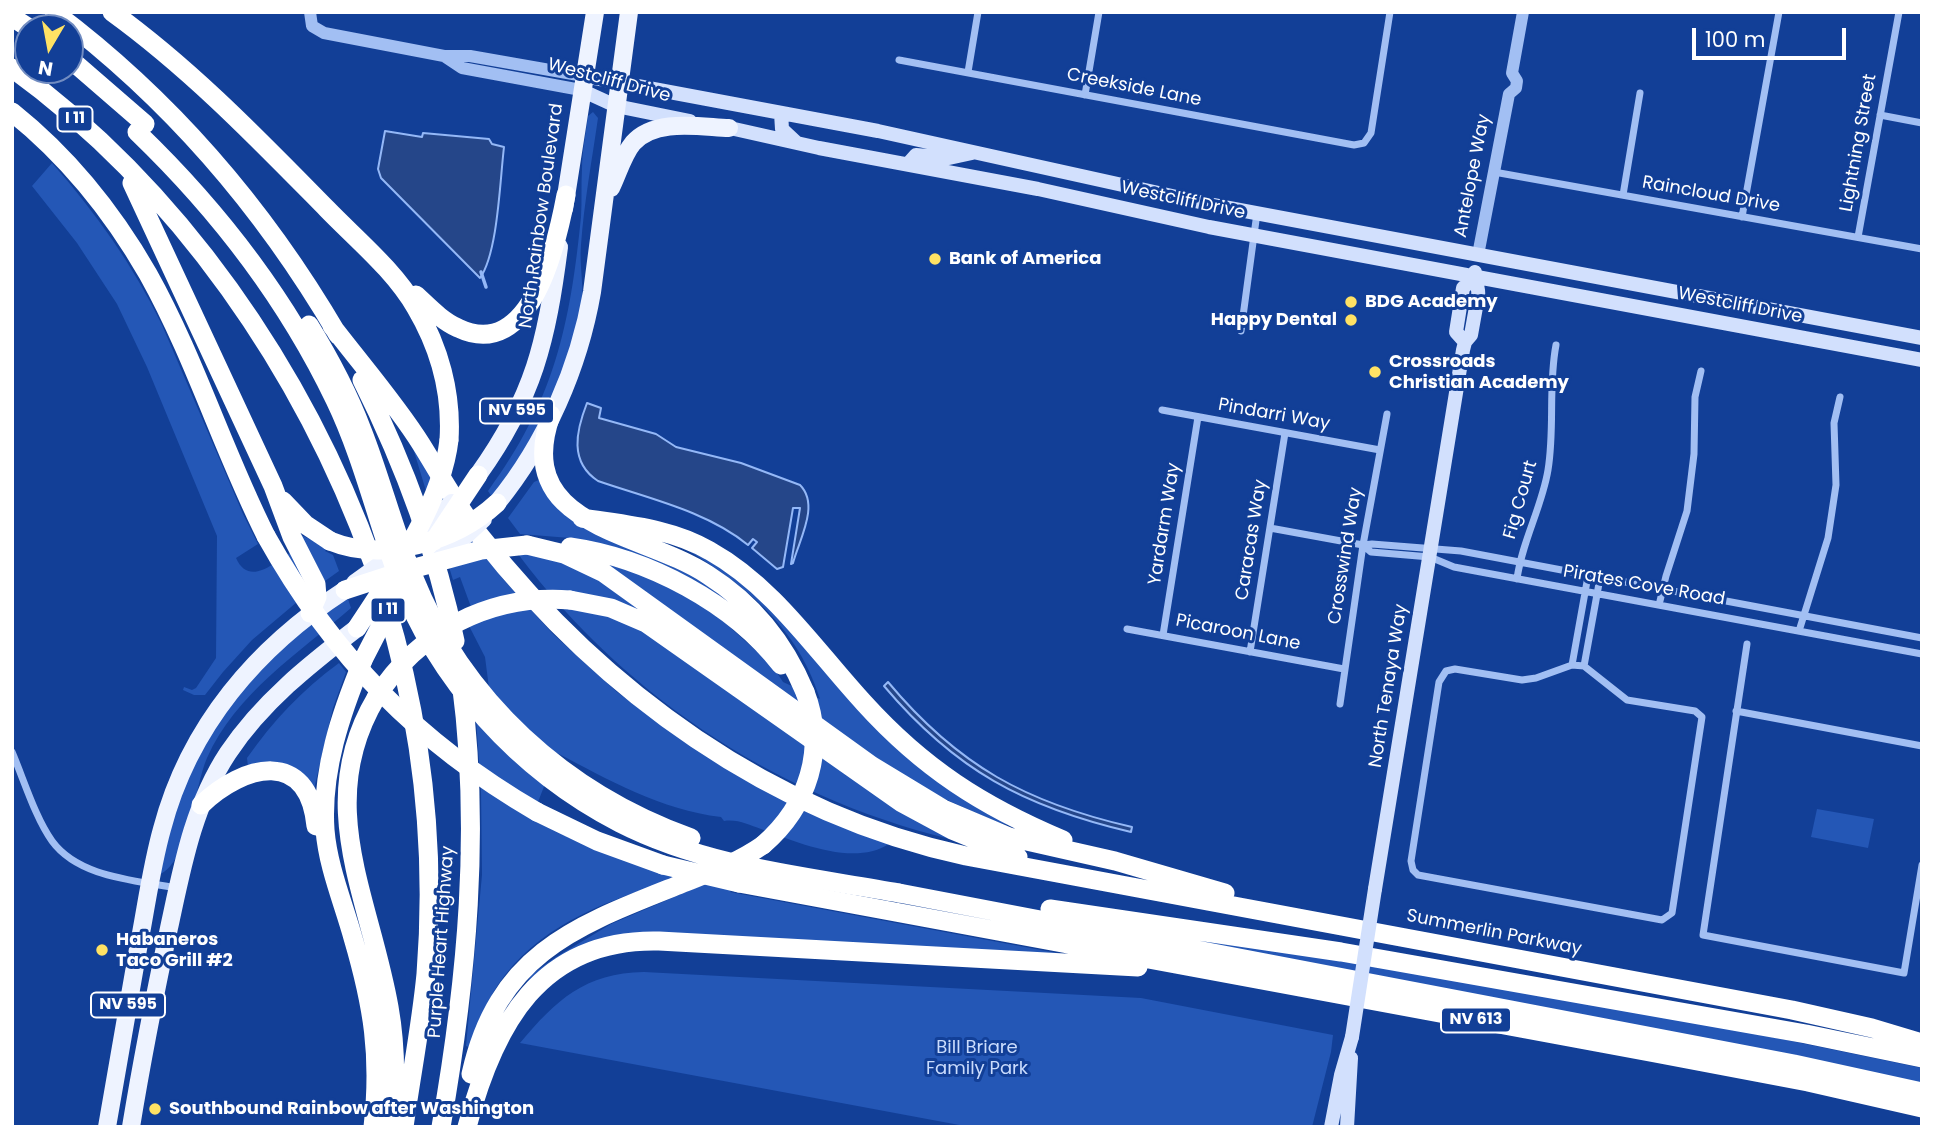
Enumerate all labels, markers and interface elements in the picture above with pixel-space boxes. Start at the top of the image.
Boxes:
north arrow [14,14,84,84]
scale bar [1696,14,1850,58]
text: 100 m [1705,25,1765,54]
text: N [36,54,55,83]
street label: Westcliff Drive [545,54,673,108]
street label: Creekside Lane [1065,64,1203,112]
street label: Lightning Street [1836,72,1882,214]
street label: North Rainbow Boulevard [516,102,568,330]
road number: I 11 [57,106,92,132]
street label: Antelope Way [1450,112,1496,240]
street label: Raincloud Drive [1640,172,1782,218]
street label: Westcliff Drive [1119,177,1247,225]
place label: Bank of America [949,248,1101,270]
marker: Bank of America [927,251,943,267]
street label: Westcliff Drive [1676,283,1804,329]
place label: BDG Academy [1365,291,1498,313]
marker: BDG Academy [1343,294,1359,310]
place label: Happy Dental [1211,309,1337,331]
marker: Happy Dental [1343,312,1359,328]
place label: Crossroads Christian Academy [1389,351,1569,394]
marker: Crossroads Christian Academy [1367,364,1383,380]
street label: Pindarri Way [1216,395,1332,435]
road number: NV 595 [480,398,554,424]
street label: Fig Court [1499,458,1543,542]
street label: Yardarm Way [1145,461,1185,587]
street label: Caracas Way [1232,478,1272,602]
street label: Crosswind Way [1325,486,1367,626]
street label: Pirates Cove Road [1561,561,1727,611]
road number: I 11 [370,597,406,622]
street label: North Tenaya Way [1365,603,1413,769]
street label: Picaroon Lane [1174,610,1302,656]
street label: Purple Heart Highway [425,845,459,1039]
street label: Summerlin Parkway [1405,905,1583,961]
place label: Habaneros Taco Grill #2 [116,929,233,972]
marker: Habaneros Taco Grill #2 [94,942,110,958]
road number: NV 595 [91,993,165,1018]
road number: NV 613 [1441,1008,1511,1032]
park label: Bill Briare Family Park [926,1037,1028,1080]
place label: Southbound Rainbow after Washington [169,1098,534,1120]
marker: Southbound Rainbow after Washington [147,1101,163,1117]

